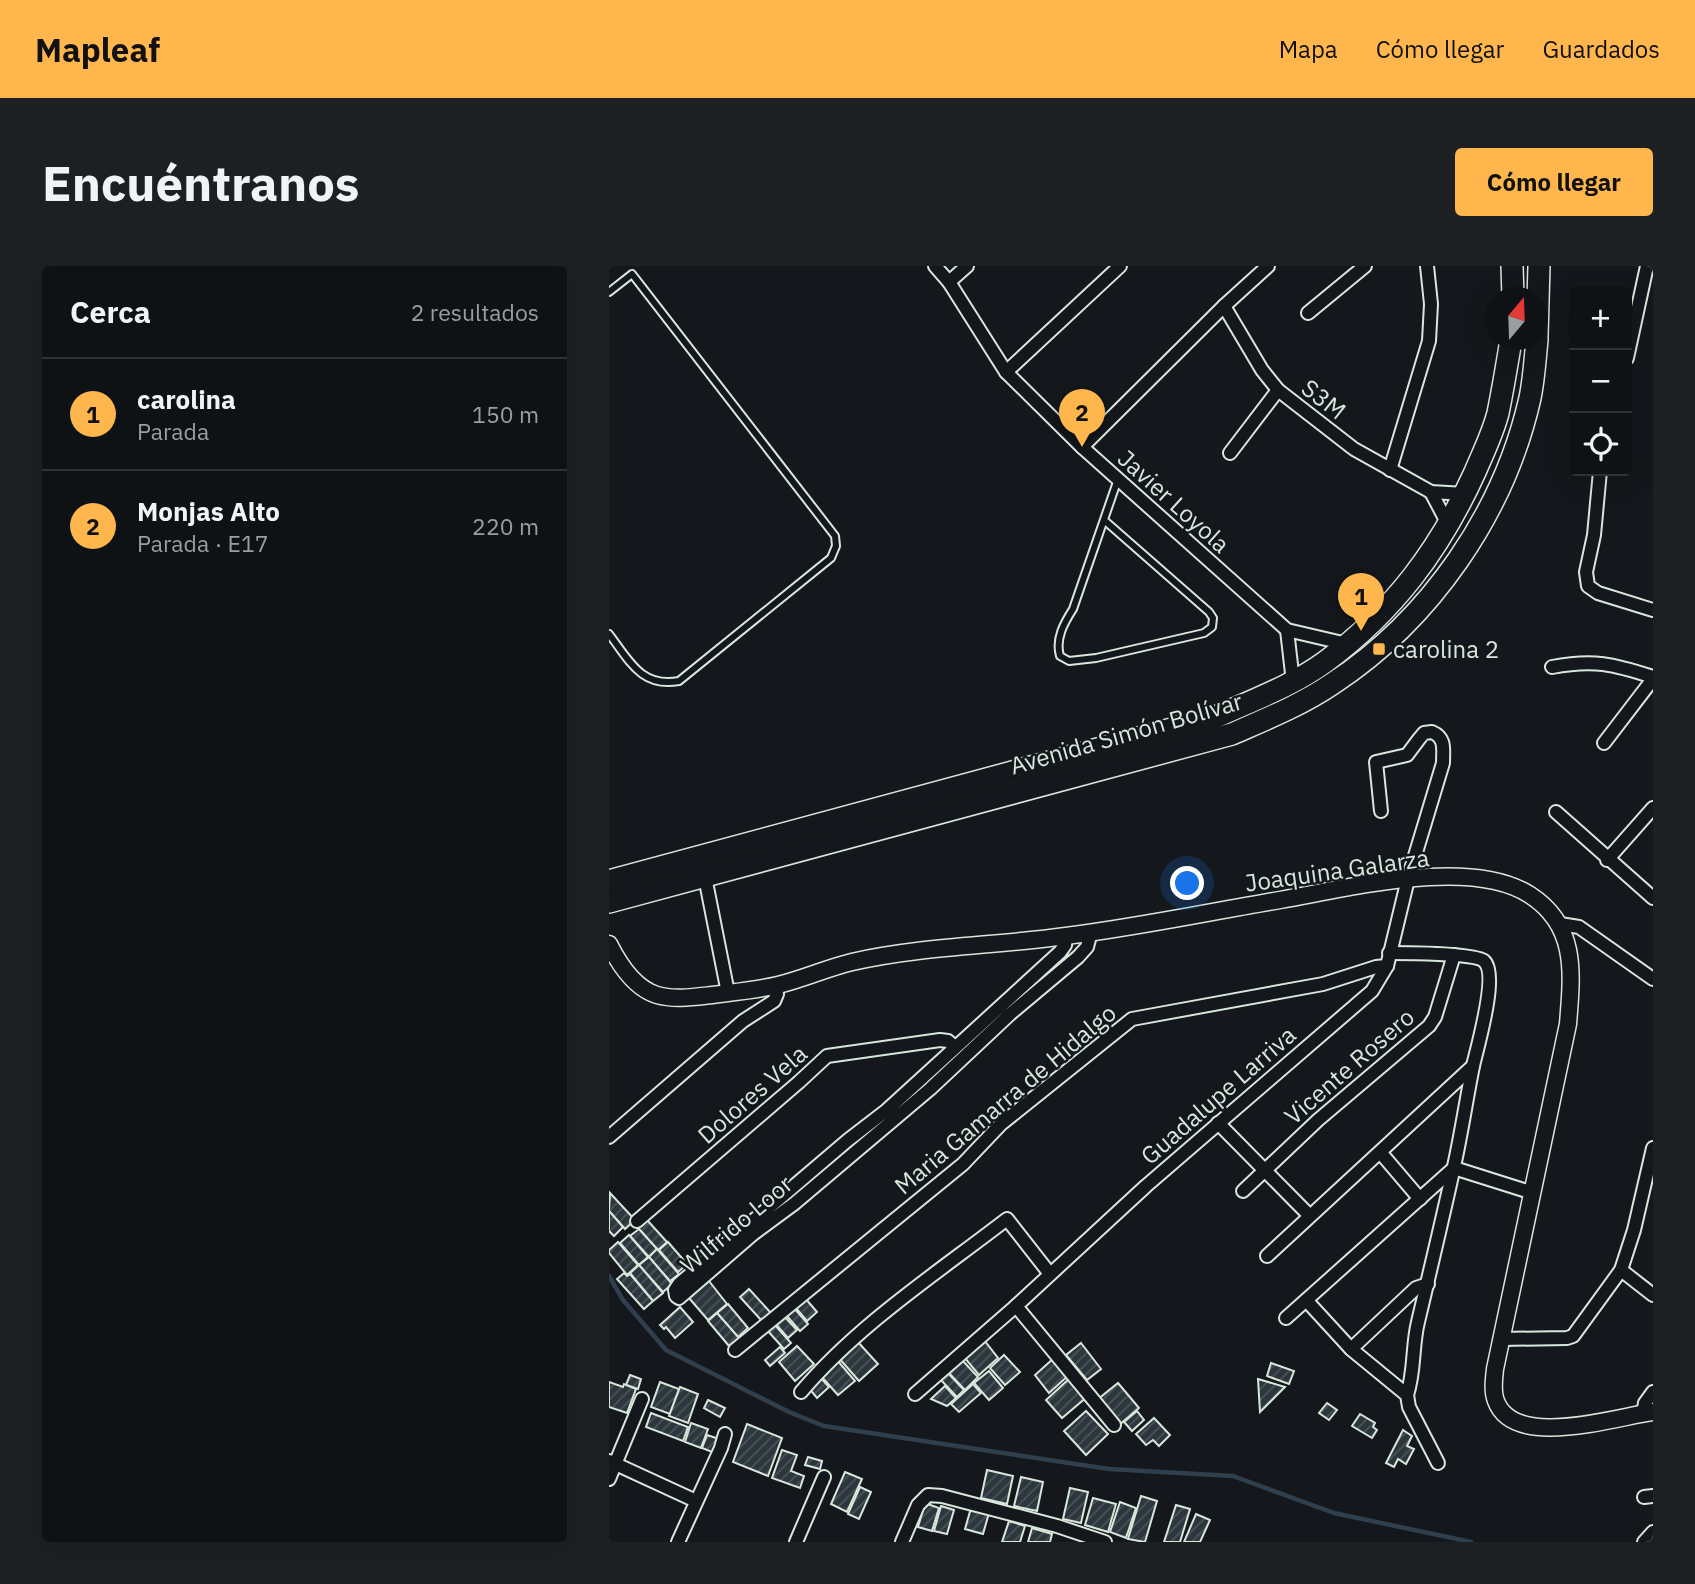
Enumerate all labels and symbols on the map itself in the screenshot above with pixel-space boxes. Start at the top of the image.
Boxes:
north arrow [1485,287,1548,350]
street label: S3M [1295,372,1353,426]
pin: 2 [1059,389,1105,447]
street label: Javier Loyola [1111,442,1237,560]
pin: 1 [1338,573,1384,631]
place label: carolina 2 [1393,633,1499,665]
marker: carolina 2 [1371,641,1387,657]
street label: Avenida Simón Bolívar [1006,684,1246,781]
street label: Joaquina Galarza [1243,841,1431,899]
your location [1170,866,1204,900]
street label: Maria Gamarra de Hidalgo [888,997,1122,1201]
street label: Vicente Rosero [1277,1001,1421,1131]
street label: Guadalupe Larriva [1134,1019,1302,1171]
street label: Dolores Vela [691,1037,814,1150]
street label: Wilfrido Loor [673,1168,799,1280]

